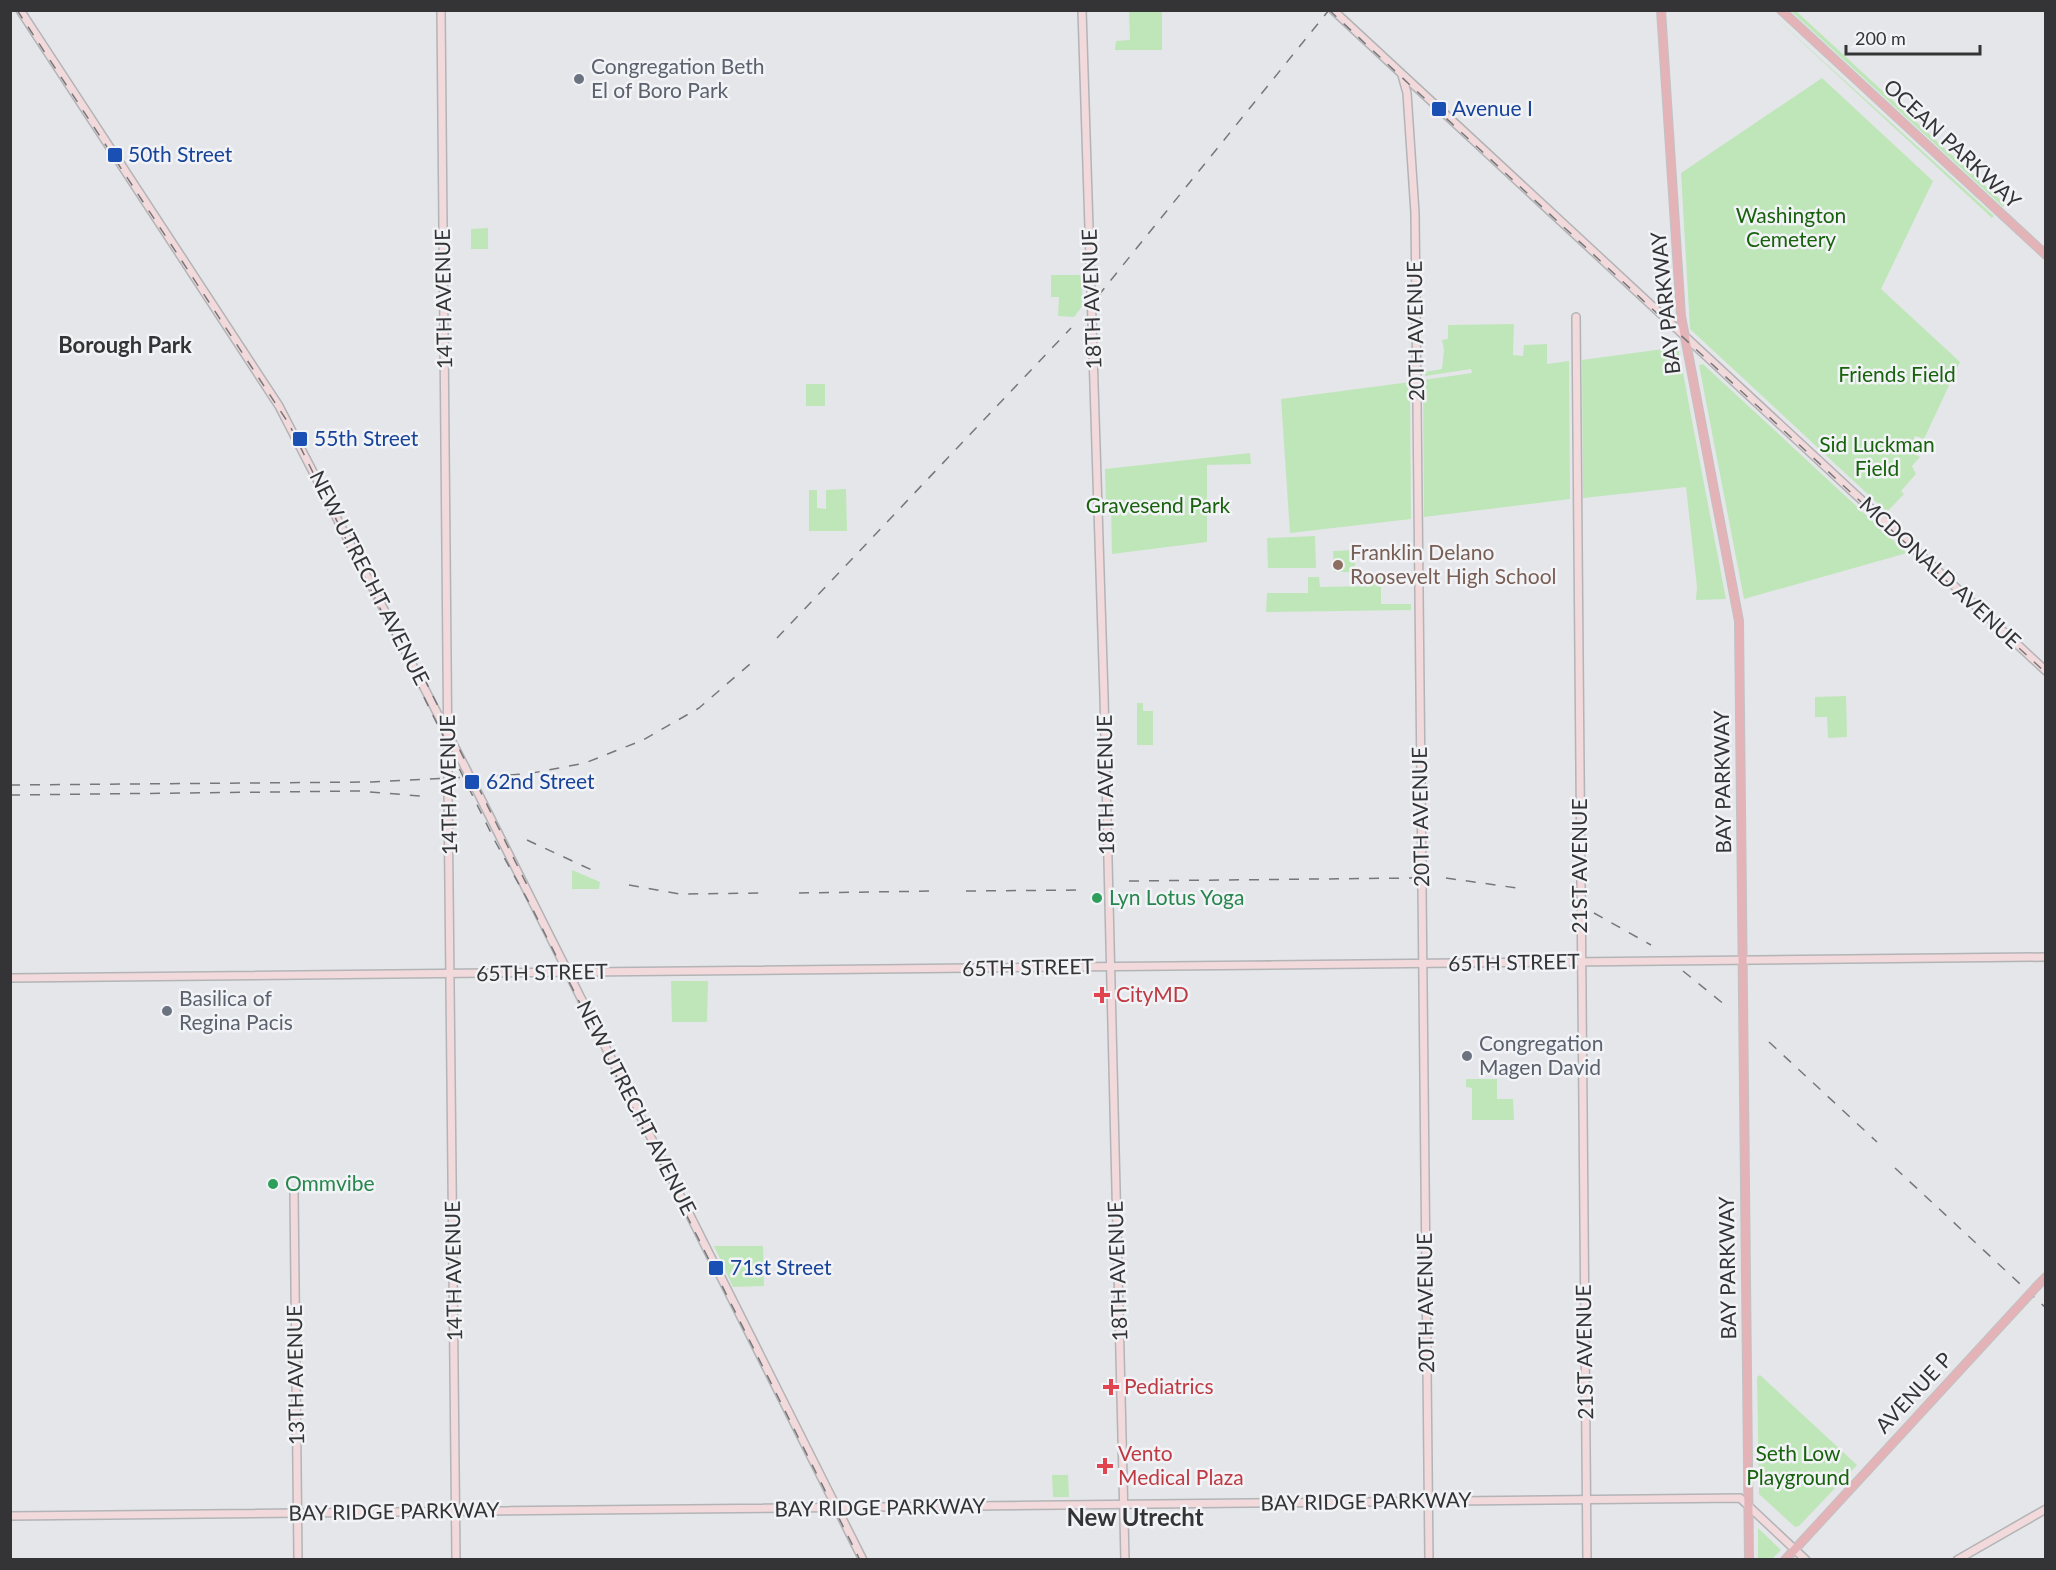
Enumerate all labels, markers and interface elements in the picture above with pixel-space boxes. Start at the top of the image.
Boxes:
scale bar [1846,18,1980,56]
text: 200 m [1855,27,1906,49]
place label: Congregation Beth El of Boro Park [591,53,765,102]
marker: Congregation Beth El of Boro Park [572,72,586,86]
street label: OCEAN PARKWAY [1879,73,2027,213]
place label: Avenue I [1452,95,1533,120]
marker: Avenue I [1430,100,1448,118]
place label: 50th Street [128,141,233,166]
marker: 50th Street [106,146,124,164]
park label: Washington Cemetery [1736,202,1846,251]
street label: 18TH AVENUE [1076,228,1105,370]
street label: 14TH AVENUE [429,229,456,369]
street label: BAY PARKWAY [1644,230,1684,376]
street label: 20TH AVENUE [1401,261,1428,401]
district label: Borough Park [58,331,192,358]
park label: Friends Field [1838,361,1956,386]
place label: 55th Street [314,425,419,450]
marker: 55th Street [291,430,309,448]
park label: Sid Luckman Field [1819,431,1935,480]
street label: NEW UTRECHT AVENUE [305,466,435,689]
street label: MCDONALD AVENUE [1855,491,2027,653]
park label: Gravesend Park [1086,492,1231,517]
place label: Franklin Delano Roosevelt High School [1350,539,1557,588]
marker: Franklin Delano Roosevelt High School [1331,558,1345,572]
street label: BAY PARKWAY [1708,709,1735,854]
street label: 14TH AVENUE [434,715,461,855]
street label: 18TH AVENUE [1091,715,1118,855]
street label: 20TH AVENUE [1406,747,1433,887]
place label: 62nd Street [486,768,595,793]
marker: 62nd Street [463,773,481,791]
street label: 21ST AVENUE [1566,798,1591,934]
place label: Lyn Lotus Yoga [1109,884,1244,909]
marker: Lyn Lotus Yoga [1090,891,1104,905]
street label: 65TH STREET [1448,948,1581,975]
street label: 65TH STREET [962,953,1095,980]
street label: 65TH STREET [476,958,609,985]
place label: CityMD [1116,981,1189,1006]
place label: Basilica of Regina Pacis [179,985,293,1034]
marker: CityMD [1093,986,1111,1004]
street label: NEW UTRECHT AVENUE [572,996,702,1219]
marker: Basilica of Regina Pacis [160,1004,174,1018]
place label: Congregation Magen David [1479,1030,1603,1079]
marker: Congregation Magen David [1460,1049,1474,1063]
place label: Ommvibe [285,1170,375,1195]
marker: Ommvibe [266,1177,280,1191]
street label: BAY PARKWAY [1713,1195,1740,1340]
street label: 18TH AVENUE [1102,1200,1131,1342]
street label: 14TH AVENUE [439,1201,466,1341]
street label: 20TH AVENUE [1411,1233,1438,1373]
place label: 71st Street [730,1254,832,1279]
marker: 71st Street [707,1259,725,1277]
street label: 21ST AVENUE [1570,1284,1597,1420]
street label: 13TH AVENUE [281,1305,308,1445]
street label: AVENUE P [1869,1347,1956,1437]
place label: Pediatrics [1124,1373,1214,1398]
marker: Pediatrics [1102,1378,1120,1396]
place label: Vento Medical Plaza [1118,1440,1244,1489]
park label: Seth Low Playground [1746,1440,1850,1489]
marker: Vento Medical Plaza [1096,1457,1114,1475]
street label: BAY RIDGE PARKWAY [1260,1486,1473,1515]
street label: BAY RIDGE PARKWAY [774,1492,987,1521]
street label: BAY RIDGE PARKWAY [288,1496,501,1525]
district label: New Utrecht [1066,1502,1204,1531]

